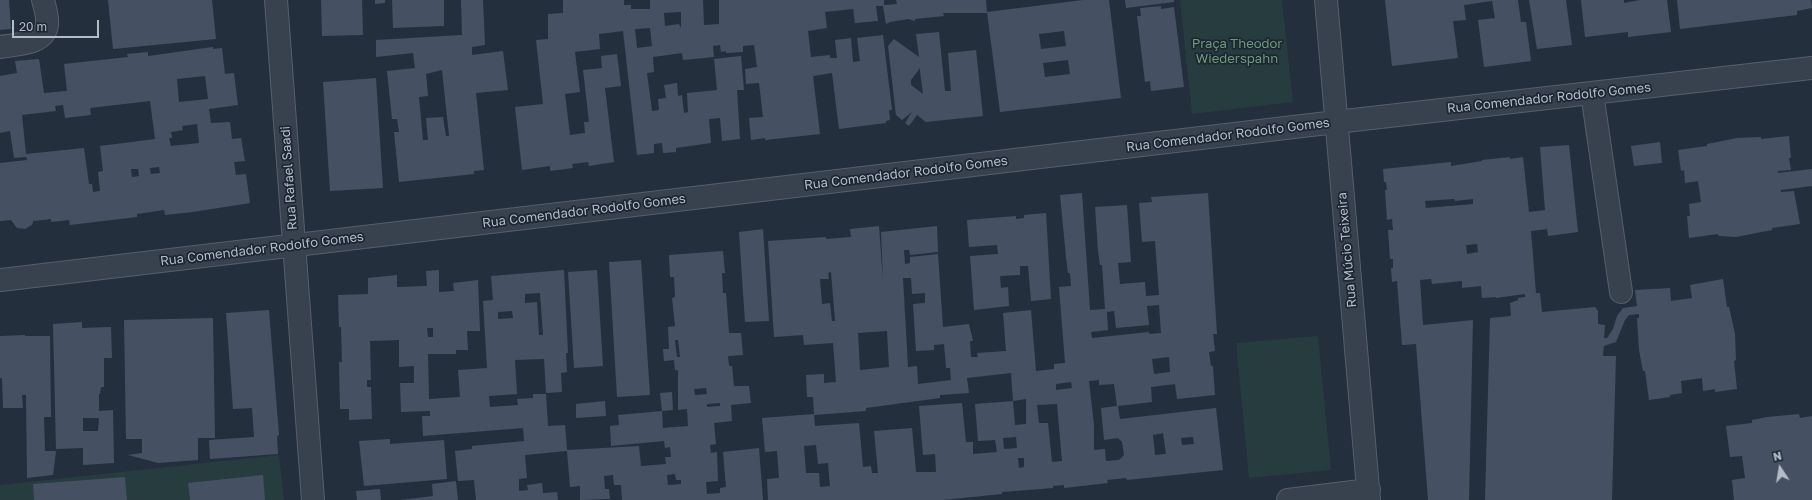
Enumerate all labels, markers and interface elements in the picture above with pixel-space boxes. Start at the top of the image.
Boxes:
scale bar [14,12,101,38]
text: 20 m [19,19,47,34]
park label: Praça Theodor Wiederspahn [1192,36,1282,67]
street label: Rua Comendador Rodolfo Gomes [1446,80,1652,116]
street label: Rua Comendador Rodolfo Gomes [1125,115,1331,155]
street label: Rua Rafael Saadi [278,125,300,231]
street label: Rua Comendador Rodolfo Gomes [803,153,1009,193]
street label: Rua Comendador Rodolfo Gomes [481,191,687,231]
street label: Rua Múcio Teixeira [1334,192,1360,308]
street label: Rua Comendador Rodolfo Gomes [159,229,365,269]
north arrow [1760,448,1800,488]
text: N [1772,449,1783,463]

